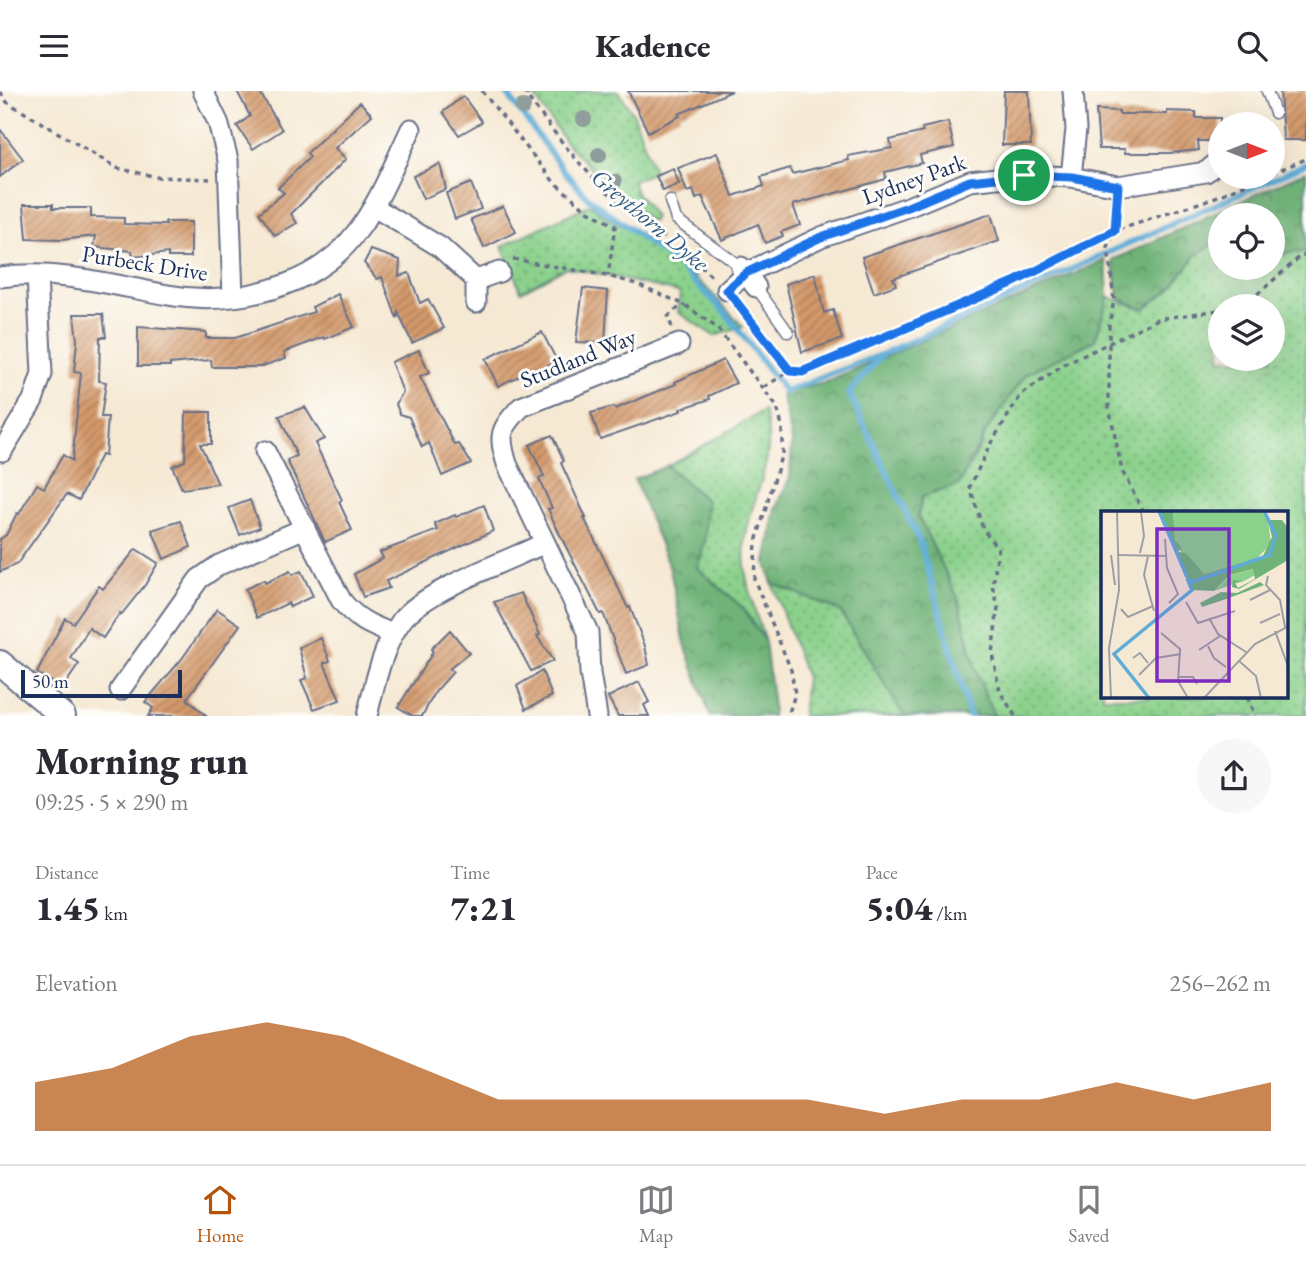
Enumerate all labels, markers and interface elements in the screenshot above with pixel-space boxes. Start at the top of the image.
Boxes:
text: Kadence [595,25,711,67]
icon: menu [35,27,73,65]
icon: search [1233,27,1271,65]
north arrow [1208,112,1284,189]
map controls [1208,112,1285,371]
pin [994,145,1054,205]
street label: Lydney Park [858,146,971,212]
icon: arrive [1005,156,1043,194]
water label: Greythorn Dyke [585,161,716,278]
button: locate [1208,203,1285,280]
street label: Purbeck Drive [80,238,210,288]
button: layers [1208,294,1285,371]
street label: Studland Way [516,321,641,395]
inset map [1101,511,1288,699]
scale bar [21,667,182,699]
text: 50 m [32,669,69,694]
text: Morning run [35,736,248,785]
button: share [1197,739,1271,813]
text: 09:25 · 5 × 290 m [35,787,188,817]
text: Distance [35,860,98,885]
text: Time [450,860,490,885]
text: Pace [866,860,898,885]
text: 1.45 [35,885,101,930]
text: 7:21 [450,885,517,930]
text: 5:04 [866,885,932,930]
text: km [101,901,128,926]
text: /km [932,901,968,926]
text: Elevation [35,968,118,998]
text: 256–262 m [1170,968,1271,998]
tab: Home [197,1181,244,1248]
tab: Map [637,1181,675,1248]
tab: Saved [1069,1181,1109,1248]

